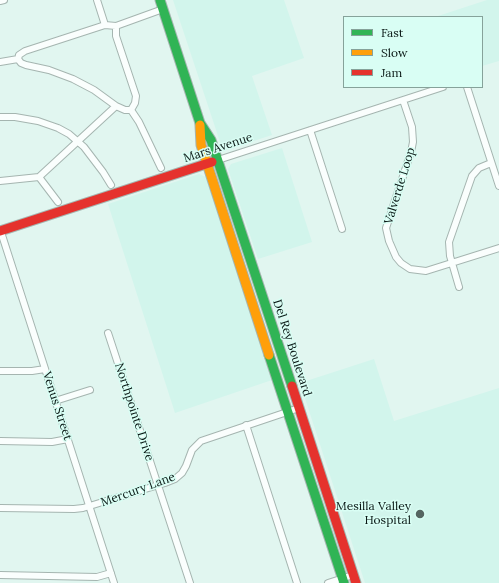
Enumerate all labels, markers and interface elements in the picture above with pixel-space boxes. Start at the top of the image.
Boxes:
legend [343,16,483,88]
text: Fast [381,25,404,40]
text: Slow [381,45,408,60]
text: Jam [381,65,402,80]
street label: Mars Avenue [182,130,254,166]
street label: Valverde Loop [381,146,419,226]
street label: Del Rey Boulevard [270,298,314,398]
street label: Northpointe Drive [111,361,157,463]
street label: Venus Street [39,370,75,442]
street label: Mercury Lane [99,470,177,510]
place label: Mesilla Valley Hospital [336,500,411,528]
marker: Mesilla Valley Hospital [414,508,426,520]

